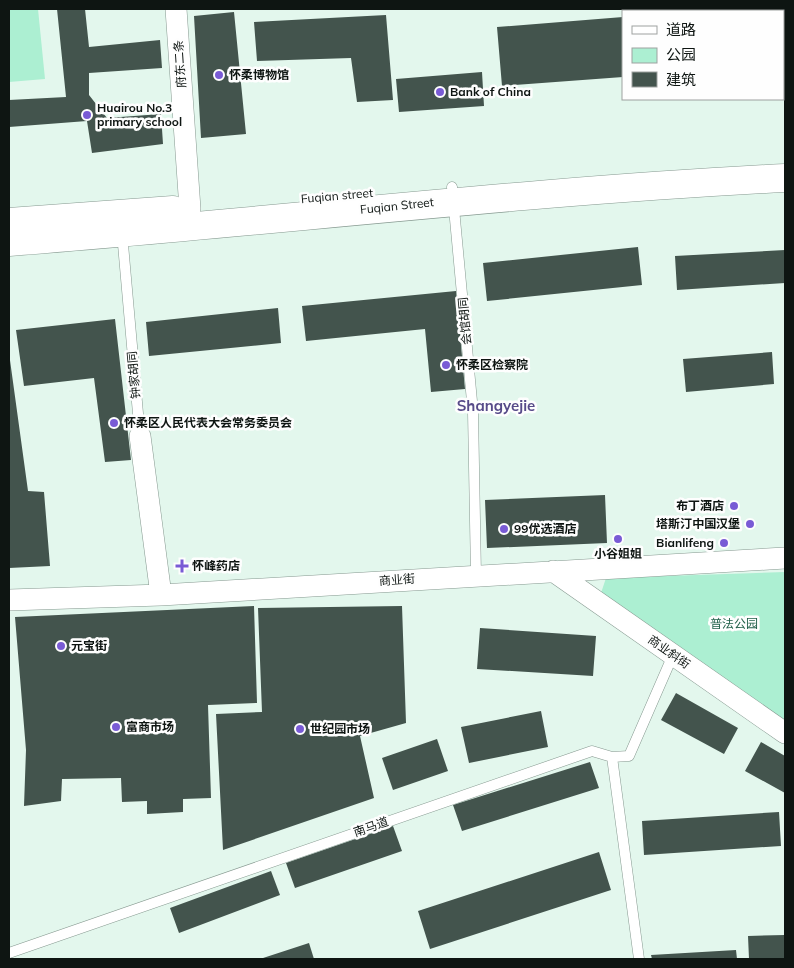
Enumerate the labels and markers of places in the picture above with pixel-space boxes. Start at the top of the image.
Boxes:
place label: 怀柔博物馆 [229,67,289,82]
marker: 怀柔博物馆 [213,69,225,81]
place label: Bank of China [450,84,531,99]
marker: Bank of China [434,86,446,98]
place label: Huairou No.3 primary school [97,100,182,129]
marker: Huairou No.3 primary school [81,109,93,121]
place label: 怀柔区检察院 [456,357,528,372]
marker: 怀柔区检察院 [440,359,452,371]
place label: 怀柔区人民代表大会常务委员会 [124,415,292,430]
marker: 怀柔区人民代表大会常务委员会 [108,417,120,429]
place label: 布丁酒店 [676,498,724,513]
marker: 布丁酒店 [728,500,740,512]
place label: 塔斯汀中国汉堡 [656,516,740,531]
marker: 塔斯汀中国汉堡 [744,518,756,530]
place label: 99优选酒店 [514,521,576,536]
marker: 99优选酒店 [498,523,510,535]
marker: 小谷姐姐 [612,533,624,545]
place label: Bianlifeng [656,535,714,550]
marker: Bianlifeng [718,537,730,549]
place label: 小谷姐姐 [594,546,642,561]
place label: 怀峰药店 [192,558,240,573]
marker: 怀峰药店 [176,560,188,572]
place label: 元宝街 [71,638,107,653]
marker: 元宝街 [55,640,67,652]
place label: 富商市场 [126,719,174,734]
marker: 富商市场 [110,721,122,733]
place label: 世纪园市场 [310,721,370,736]
marker: 世纪园市场 [294,723,306,735]

